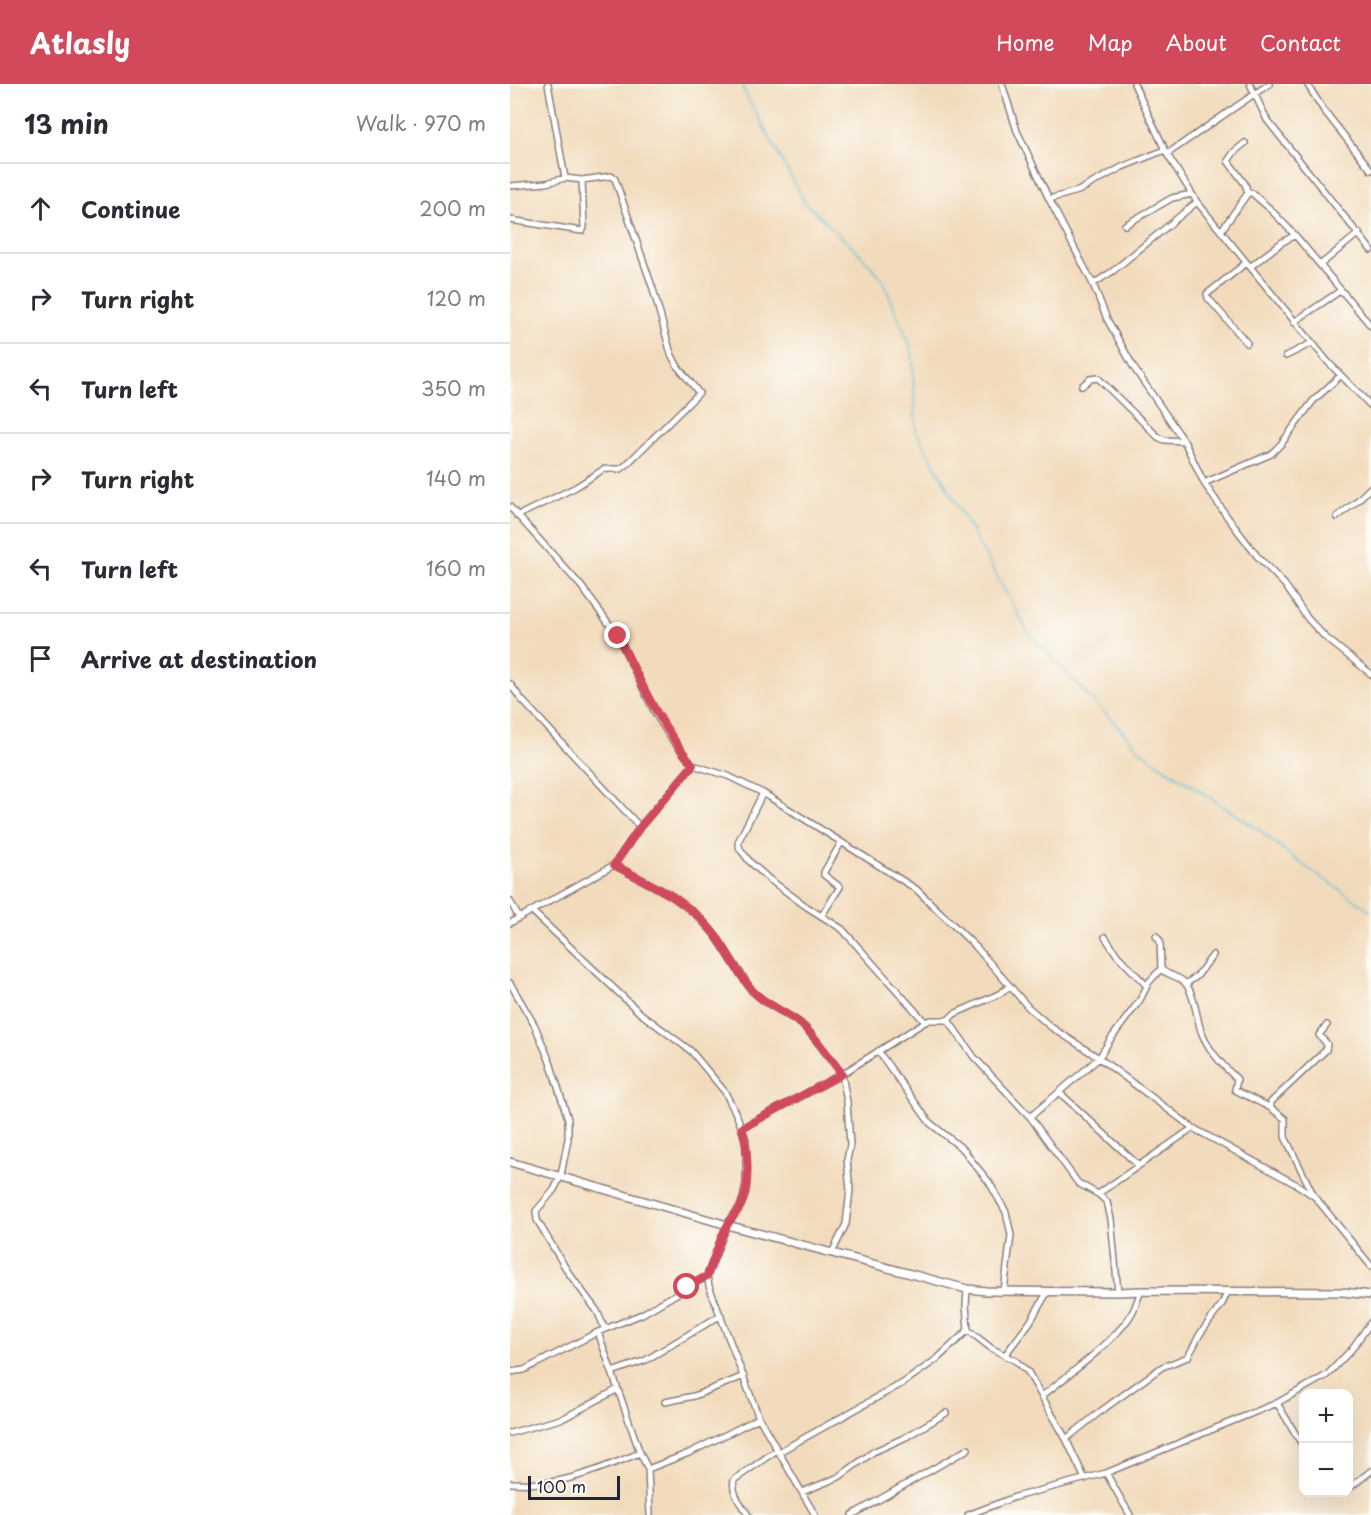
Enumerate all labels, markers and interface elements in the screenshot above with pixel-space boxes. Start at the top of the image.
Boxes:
text: Atlasly [30,21,130,64]
text: Home [996,26,1055,58]
text: Map [1088,26,1133,58]
text: About [1166,26,1227,58]
text: Contact [1260,26,1341,58]
text: 13 min [24,104,109,143]
text: Walk · 970 m [356,108,486,138]
icon: ahead [24,192,57,225]
text: Continue [81,192,180,225]
text: 200 m [419,193,486,223]
icon: right [24,282,57,315]
text: Turn right [81,282,194,315]
text: 120 m [427,283,486,313]
icon: left [24,372,57,405]
text: Turn left [81,372,178,405]
text: 350 m [421,373,486,403]
icon: right [24,462,57,495]
text: Turn right [81,462,194,495]
text: 140 m [426,463,486,493]
icon: left [24,552,57,585]
text: Turn left [81,552,178,585]
text: 160 m [426,553,486,583]
route end [604,622,630,648]
icon: arrive [24,642,57,675]
text: Arrive at destination [81,642,317,675]
route start [673,1273,699,1299]
map controls [1299,1389,1353,1497]
button: + [1299,1389,1353,1443]
button: − [1299,1443,1353,1497]
scale bar [528,1473,620,1500]
text: 100 m [537,1474,586,1498]

